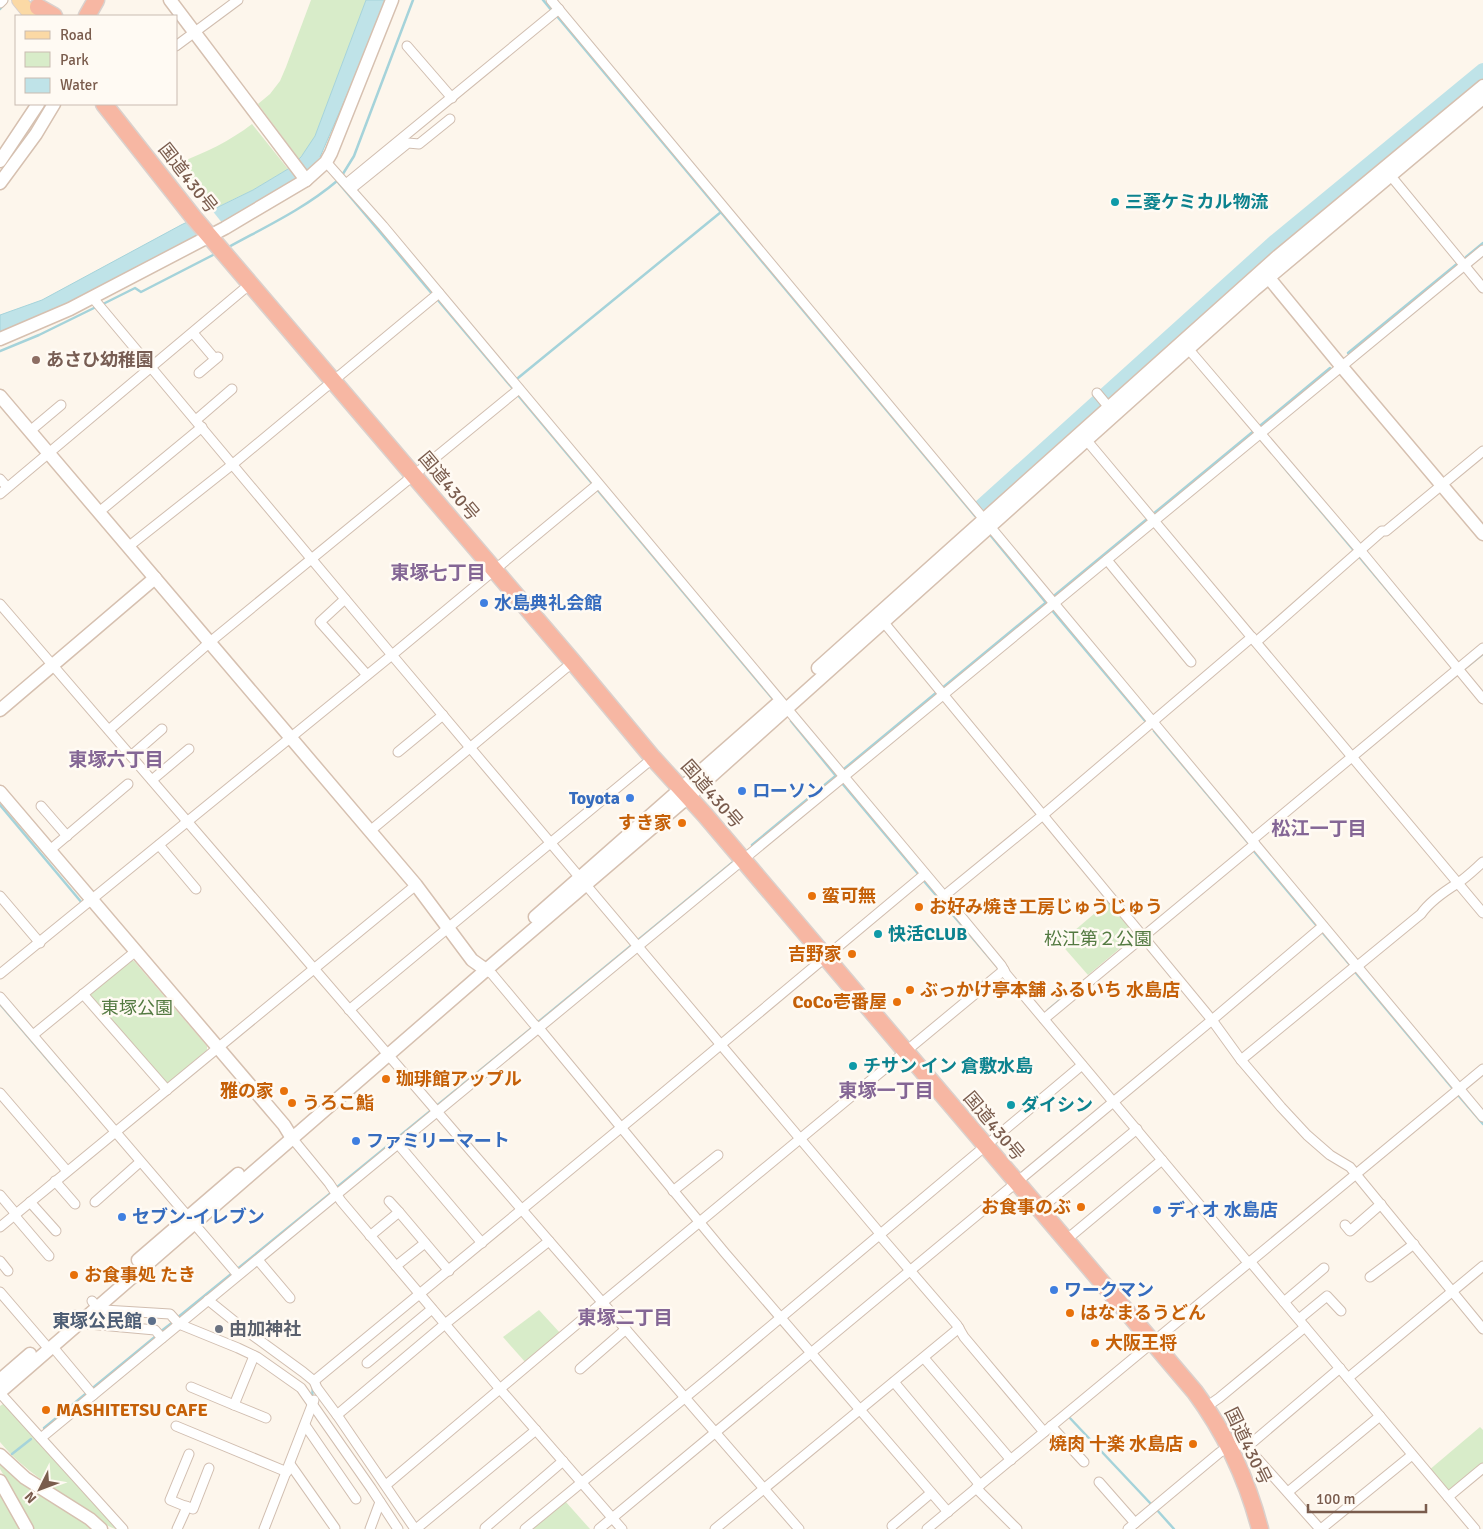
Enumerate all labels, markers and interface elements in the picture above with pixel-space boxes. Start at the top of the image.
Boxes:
legend [15,15,178,105]
text: Road [60,26,92,44]
text: Park [60,51,89,69]
text: Water [60,76,98,94]
street label: 国道430号 [154,138,222,218]
place label: 三菱ケミカル物流 [1125,191,1268,213]
marker: 三菱ケミカル物流 [1109,196,1121,208]
place label: あさひ幼稚園 [46,349,154,371]
marker: あさひ幼稚園 [30,354,42,366]
street label: 国道430号 [414,447,484,525]
district label: 東塚七丁目 [390,561,486,585]
place label: 水島典礼会館 [494,592,602,614]
marker: 水島典礼会館 [478,597,490,609]
district label: 東塚六丁目 [68,748,164,772]
street label: 国道430号 [676,755,748,833]
place label: ローソン [752,780,824,802]
marker: ローソン [736,785,748,797]
place label: Toyota [569,787,620,809]
marker: Toyota [624,792,636,804]
place label: すき家 [618,812,672,834]
marker: すき家 [676,817,688,829]
district label: 松江一丁目 [1271,817,1367,841]
place label: 蛮可無 [822,885,876,907]
marker: 蛮可無 [806,890,818,902]
place label: お好み焼き工房じゅうじゅう [929,896,1163,918]
marker: お好み焼き工房じゅうじゅう [913,901,925,913]
place label: 快活CLUB [888,923,967,945]
marker: 快活CLUB [872,928,884,940]
park label: 松江第２公園 [1044,928,1152,950]
place label: 吉野家 [788,943,842,965]
marker: 吉野家 [846,948,858,960]
place label: ぶっかけ亭本舗 ふるいち 水島店 [920,979,1180,1001]
marker: ぶっかけ亭本舗 ふるいち 水島店 [904,984,916,996]
place label: CoCo壱番屋 [792,991,887,1013]
marker: CoCo壱番屋 [891,996,903,1008]
park label: 東塚公園 [101,997,173,1019]
place label: チサン イン 倉敷水島 [863,1055,1033,1077]
marker: チサン イン 倉敷水島 [847,1060,859,1072]
place label: 珈琲館アップル [396,1068,522,1090]
marker: 珈琲館アップル [380,1073,392,1085]
district label: 東塚一丁目 [838,1079,934,1103]
place label: 雅の家 [220,1080,274,1102]
marker: 雅の家 [278,1085,290,1097]
street label: 国道430号 [959,1087,1029,1165]
place label: うろこ鮨 [302,1092,374,1114]
place label: ダイシン [1021,1094,1093,1116]
marker: うろこ鮨 [286,1097,298,1109]
marker: ダイシン [1005,1099,1017,1111]
place label: ファミリーマート [366,1130,510,1152]
marker: ファミリーマート [350,1135,362,1147]
place label: お食事のぶ [981,1196,1071,1218]
place label: ディオ 水島店 [1167,1199,1278,1221]
marker: お食事のぶ [1075,1201,1087,1213]
marker: ディオ 水島店 [1151,1204,1163,1216]
place label: セブン-イレブン [132,1206,265,1228]
marker: セブン-イレブン [116,1211,128,1223]
place label: お食事処 たき [84,1264,196,1286]
marker: お食事処 たき [68,1269,80,1281]
place label: ワークマン [1064,1279,1154,1301]
marker: ワークマン [1048,1284,1060,1296]
place label: はなまるうどん [1080,1302,1206,1324]
district label: 東塚二丁目 [577,1306,673,1330]
marker: はなまるうどん [1064,1307,1076,1319]
place label: 東塚公民館 [52,1310,142,1332]
marker: 東塚公民館 [146,1315,158,1327]
place label: 由加神社 [229,1318,301,1340]
marker: 由加神社 [213,1323,225,1335]
place label: 大阪王将 [1105,1332,1177,1354]
marker: 大阪王将 [1089,1337,1101,1349]
place label: MASHITETSU CAFE [56,1399,208,1421]
marker: MASHITETSU CAFE [40,1404,52,1416]
street label: 国道430号 [1220,1404,1276,1488]
place label: 焼肉 十楽 水島店 [1049,1433,1183,1455]
marker: 焼肉 十楽 水島店 [1187,1438,1199,1450]
north arrow [15,1464,65,1514]
scale bar [1308,1482,1426,1514]
text: N [21,1488,40,1507]
text: 100 m [1316,1490,1356,1508]

